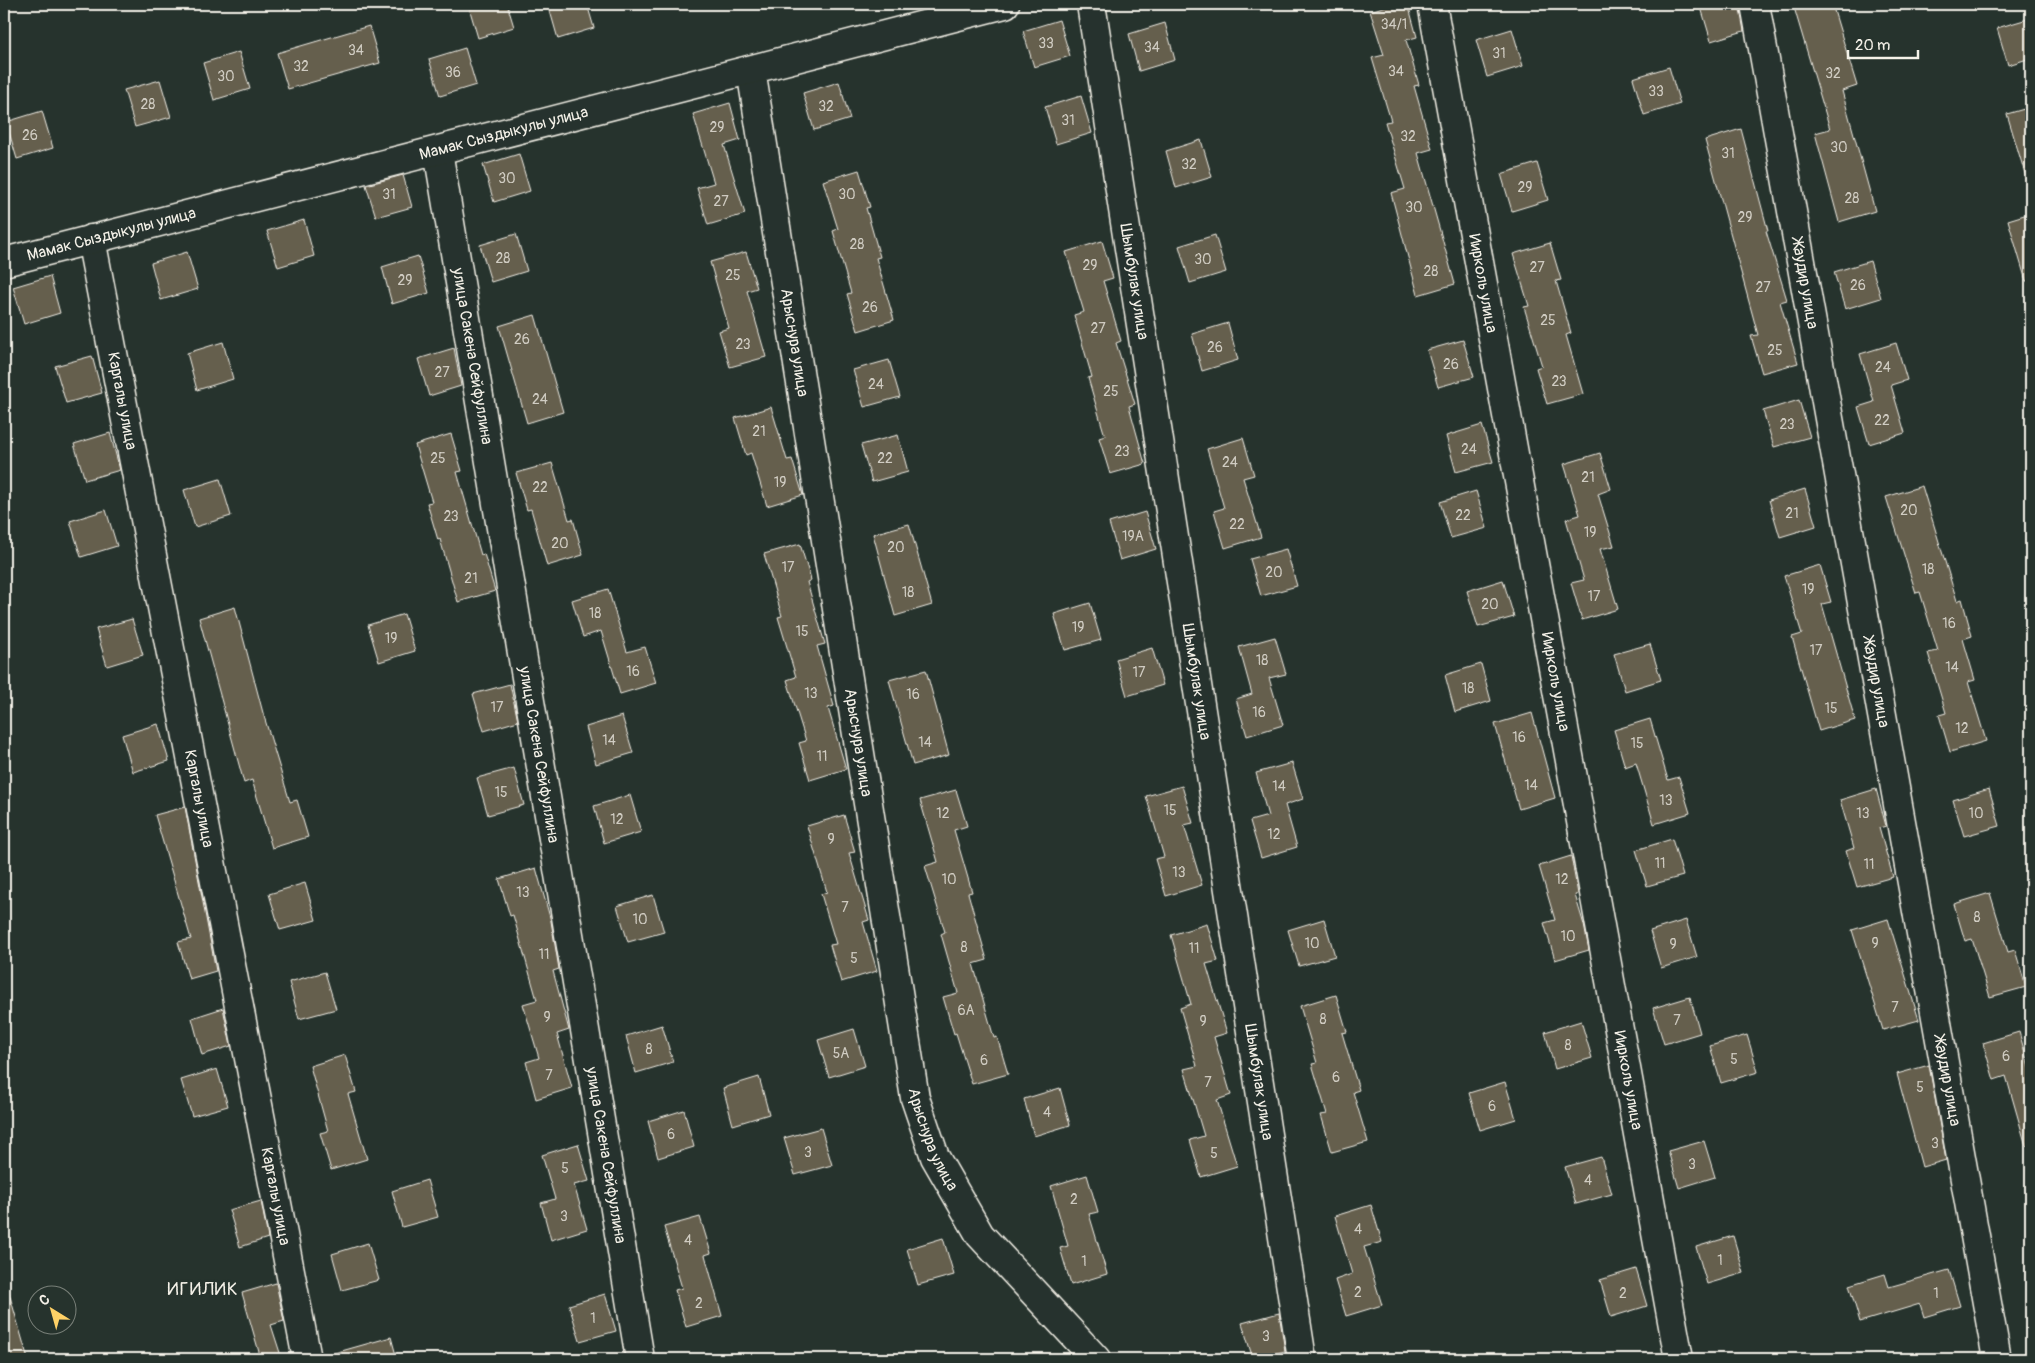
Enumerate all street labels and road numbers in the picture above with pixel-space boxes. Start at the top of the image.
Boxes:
street label: Мамак Сыздыкулы улица [417,102,590,165]
street label: Мамак Сыздыкулы улица [25,203,198,266]
street label: Шымбулак улица [1115,222,1153,341]
street label: Иирколь улица [1464,232,1502,335]
street label: Жаудир улица [1787,234,1823,330]
street label: улица Сакена Сейфуллина [448,265,497,446]
street label: Арыснура улица [776,287,813,398]
street label: Каргалы улица [103,350,141,452]
street label: Шымбулак улица [1178,622,1215,741]
street label: Иирколь улица [1537,631,1574,733]
street label: Жаудир улица [1858,632,1894,729]
street label: улица Сакена Сейфуллина [514,664,564,844]
street label: Арыснура улица [840,687,877,798]
street label: Каргалы улица [180,748,218,849]
street label: Шымбулак улица [1240,1022,1278,1142]
street label: Иирколь улица [1609,1029,1647,1131]
street label: Жаудир улица [1929,1031,1965,1128]
street label: улица Сакена Сейфуллина [581,1064,631,1245]
street label: Арыснура улица [904,1087,962,1194]
street label: Каргалы улица [256,1146,295,1247]

